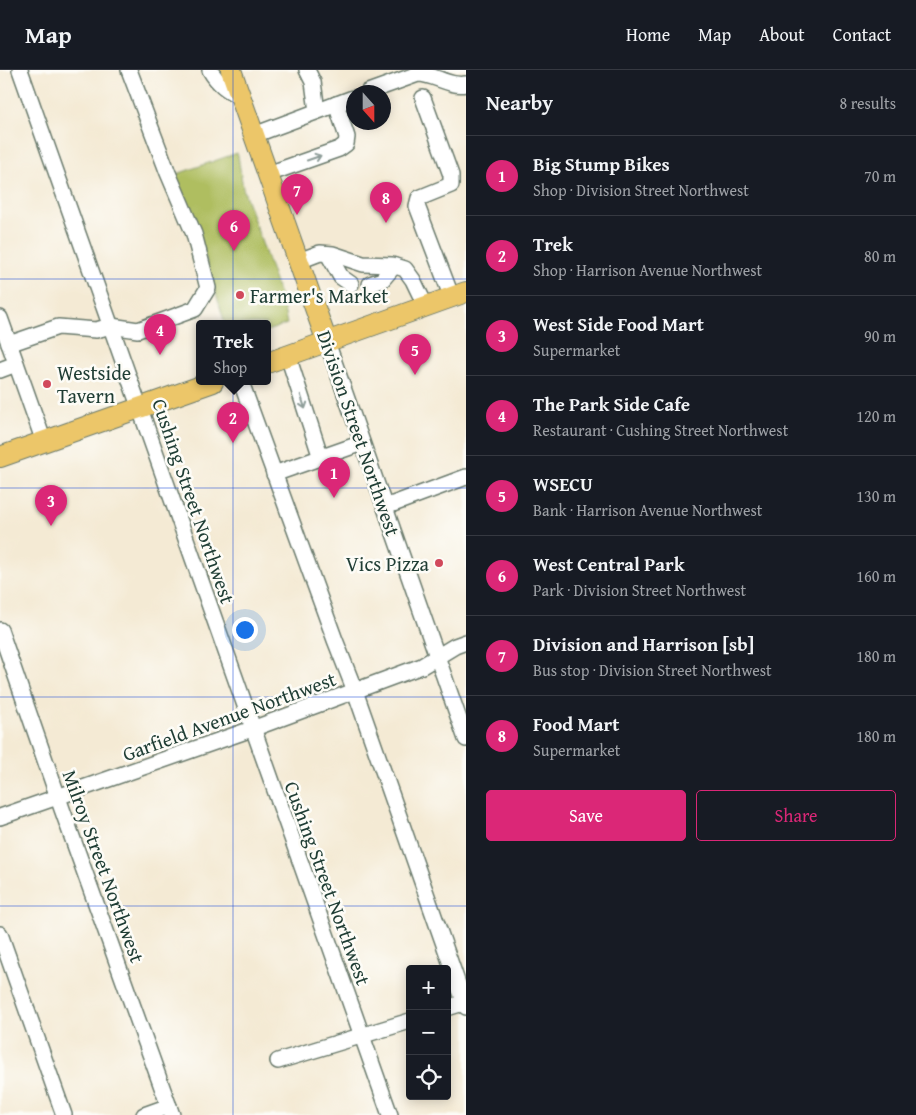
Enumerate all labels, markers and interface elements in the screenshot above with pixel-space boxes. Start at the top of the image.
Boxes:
text: Map [25,17,72,52]
text: Home [626,21,670,48]
text: Map [698,21,731,48]
text: About [759,21,805,48]
text: Contact [833,21,891,48]
north arrow [346,85,391,130]
text: Nearby [486,87,553,118]
text: 8 results [839,91,896,115]
text: Big Stump Bikes [533,150,670,178]
one-way arrow [306,153,322,162]
text: 1 [498,164,506,188]
text: 70 m [864,164,896,188]
pin: 7 [281,174,313,215]
text: Shop · Division Street Northwest [533,178,749,202]
pin: 8 [370,182,402,223]
pin: 6 [218,210,250,251]
text: Trek [533,230,573,258]
text: 2 [498,244,506,268]
text: 80 m [864,244,896,268]
text: Shop · Harrison Avenue Northwest [533,258,762,282]
place label: Farmer's Market [250,281,388,310]
marker: Farmer's Market [234,289,246,301]
text: West Side Food Mart [533,310,704,338]
pin: 4 [144,314,176,355]
popup [196,320,271,385]
text: 3 [498,324,506,348]
text: 90 m [864,324,896,348]
street label: Division Street Northwest [310,326,408,540]
text: Trek [214,327,253,355]
pin: 5 [399,334,431,375]
text: Supermarket [533,338,620,362]
text: Shop [214,355,247,379]
place label: Westside Tavern [57,358,131,410]
marker: Westside Tavern [41,378,53,390]
text: The Park Side Cafe [533,390,690,418]
one-way arrow [298,394,308,410]
street label: Cushing Street Northwest [145,395,243,607]
pin: 2 [217,402,249,443]
text: 4 [498,404,506,428]
text: 120 m [856,404,896,428]
text: Restaurant · Cushing Street Northwest [533,418,788,442]
pin: 1 [318,457,350,498]
text: WSECU [533,470,593,498]
text: 5 [498,484,506,508]
text: 130 m [856,484,896,508]
pin: 3 [35,485,67,526]
text: Bank · Harrison Avenue Northwest [533,498,762,522]
place label: Vics Pizza [346,549,430,578]
text: West Central Park [533,550,684,578]
marker: Vics Pizza [433,557,445,569]
text: 6 [498,564,506,588]
text: 160 m [856,564,896,588]
text: Park · Division Street Northwest [533,578,746,602]
your location [232,617,258,643]
text: Division and Harrison [sb] [533,630,753,658]
text: 7 [498,644,506,668]
text: 180 m [856,644,896,668]
text: Bus stop · Division Street Northwest [533,658,772,682]
street label: Garfield Avenue Northwest [118,664,340,768]
text: Food Mart [533,710,619,738]
text: 8 [498,724,506,748]
text: 180 m [856,724,896,748]
text: Supermarket [533,738,620,762]
street label: Milroy Street Northwest [56,766,152,966]
street label: Cushing Street Northwest [278,777,378,989]
button: Save [486,790,686,841]
button: Share [696,790,896,841]
map controls [406,965,451,1100]
button: + [406,965,451,1010]
button: − [406,1010,451,1055]
button: locate [406,1055,451,1100]

